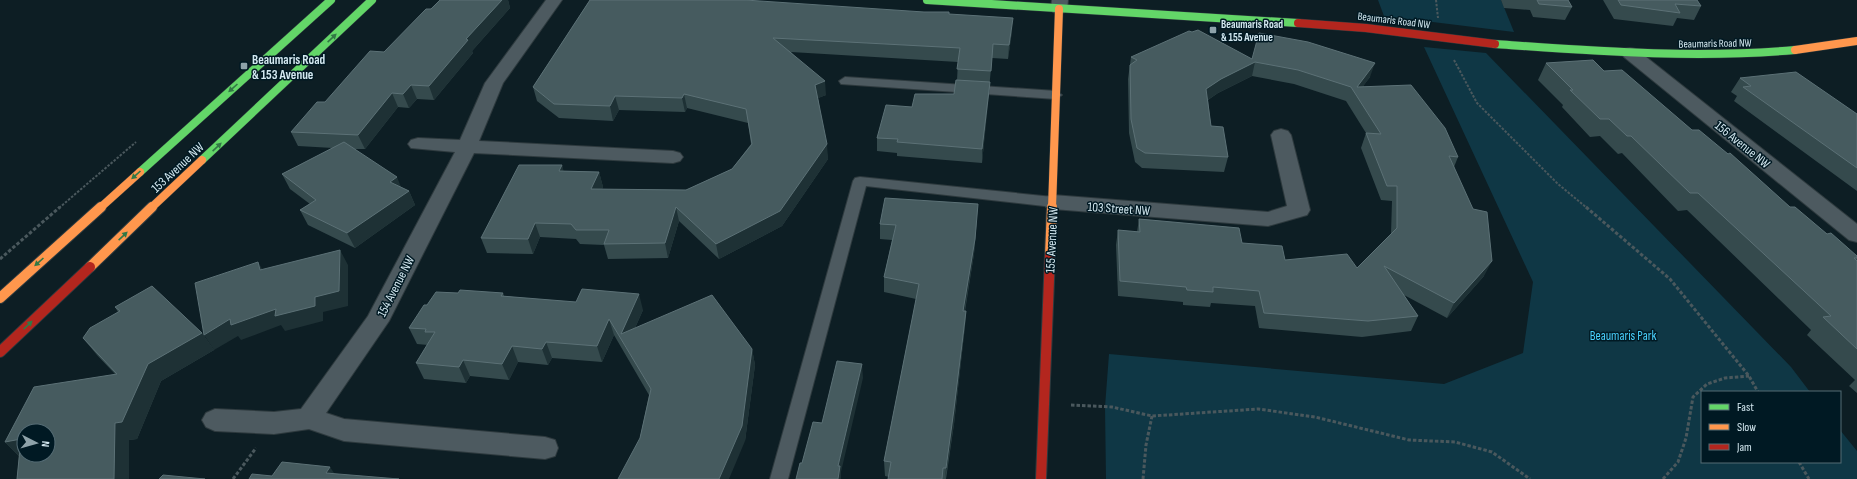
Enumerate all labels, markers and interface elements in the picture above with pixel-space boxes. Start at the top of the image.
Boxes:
street label: Beaumaris Road NW [1357,10,1431,31]
place label: Beaumaris Road & 155 Avenue [1221,18,1283,44]
marker: Beaumaris Road & 155 Avenue [1208,25,1218,35]
one-way arrow [327,33,337,43]
street label: Beaumaris Road NW [1678,36,1752,51]
place label: Beaumaris Road & 153 Avenue [252,52,326,83]
marker: Beaumaris Road & 153 Avenue [239,61,249,71]
one-way arrow [228,84,238,93]
street label: 156 Avenue NW [1712,118,1774,172]
street label: 153 Avenue NW [148,139,208,196]
one-way arrow [212,142,222,151]
one-way arrow [131,171,141,180]
street label: 103 Street NW [1087,199,1151,219]
street label: 155 Avenue NW [1042,206,1062,273]
one-way arrow [118,231,128,241]
street label: 154 Avenue NW [374,253,418,320]
one-way arrow [34,258,45,267]
one-way arrow [23,321,33,330]
park label: Beaumaris Park [1590,328,1656,344]
legend [1701,391,1841,463]
text: Fast [1737,400,1754,415]
text: Slow [1737,420,1756,435]
north arrow [16,423,56,463]
text: N [39,440,52,448]
text: Jam [1736,440,1752,455]

